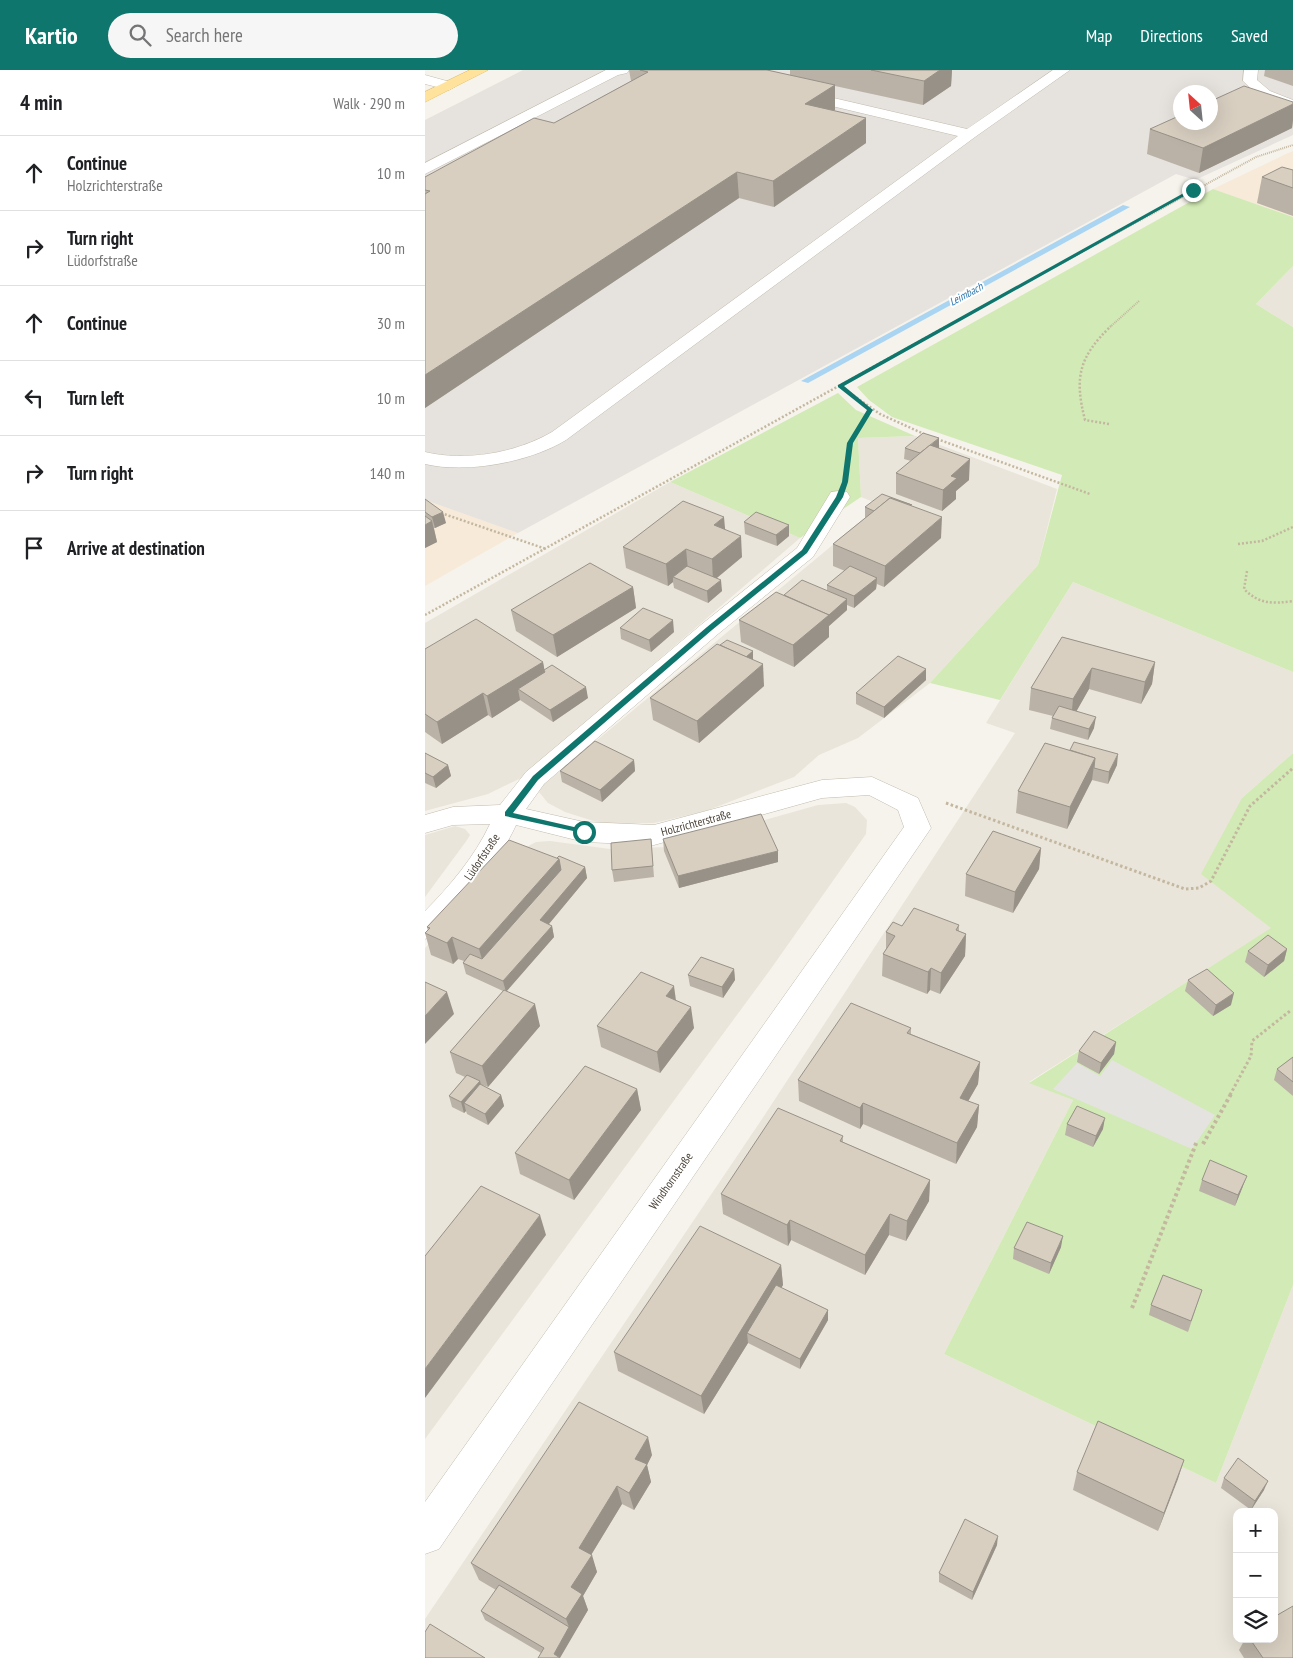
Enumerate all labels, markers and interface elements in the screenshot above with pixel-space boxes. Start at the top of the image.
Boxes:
search box [108,13,458,58]
text: Kartio [25,20,78,51]
icon: search [126,21,154,49]
text: Search here [166,23,243,47]
text: Map [1086,24,1112,47]
text: Directions [1140,24,1203,47]
text: Saved [1231,24,1268,47]
north arrow [1173,85,1218,130]
text: 4 min [20,89,62,116]
text: Walk · 290 m [333,93,405,113]
text: Continue [67,151,127,175]
icon: ahead [20,159,48,187]
text: 10 m [377,163,405,183]
text: Holzrichterstraße [67,175,163,195]
route end [1182,179,1205,202]
text: Turn right [67,226,133,250]
icon: right [20,234,48,262]
text: 100 m [370,238,405,258]
text: Lüdorfstraße [67,250,138,270]
water label: Leimbach [947,279,986,309]
icon: ahead [20,309,48,337]
text: Continue [67,311,127,335]
text: 30 m [377,313,405,333]
icon: left [20,384,48,412]
text: Turn left [67,386,124,410]
text: 10 m [377,388,405,408]
icon: right [20,459,48,487]
text: Turn right [67,461,133,485]
text: 140 m [370,463,405,483]
icon: arrive [20,534,48,562]
text: Arrive at destination [67,536,205,560]
street label: Holzrichterstraße [659,806,733,839]
route start [573,821,596,844]
street label: Lüdorfstraße [460,830,503,883]
street label: Windhornstraße [645,1149,696,1212]
map controls [1233,1508,1278,1643]
button: + [1233,1508,1278,1553]
button: − [1233,1553,1278,1598]
button: layers [1233,1598,1278,1643]

